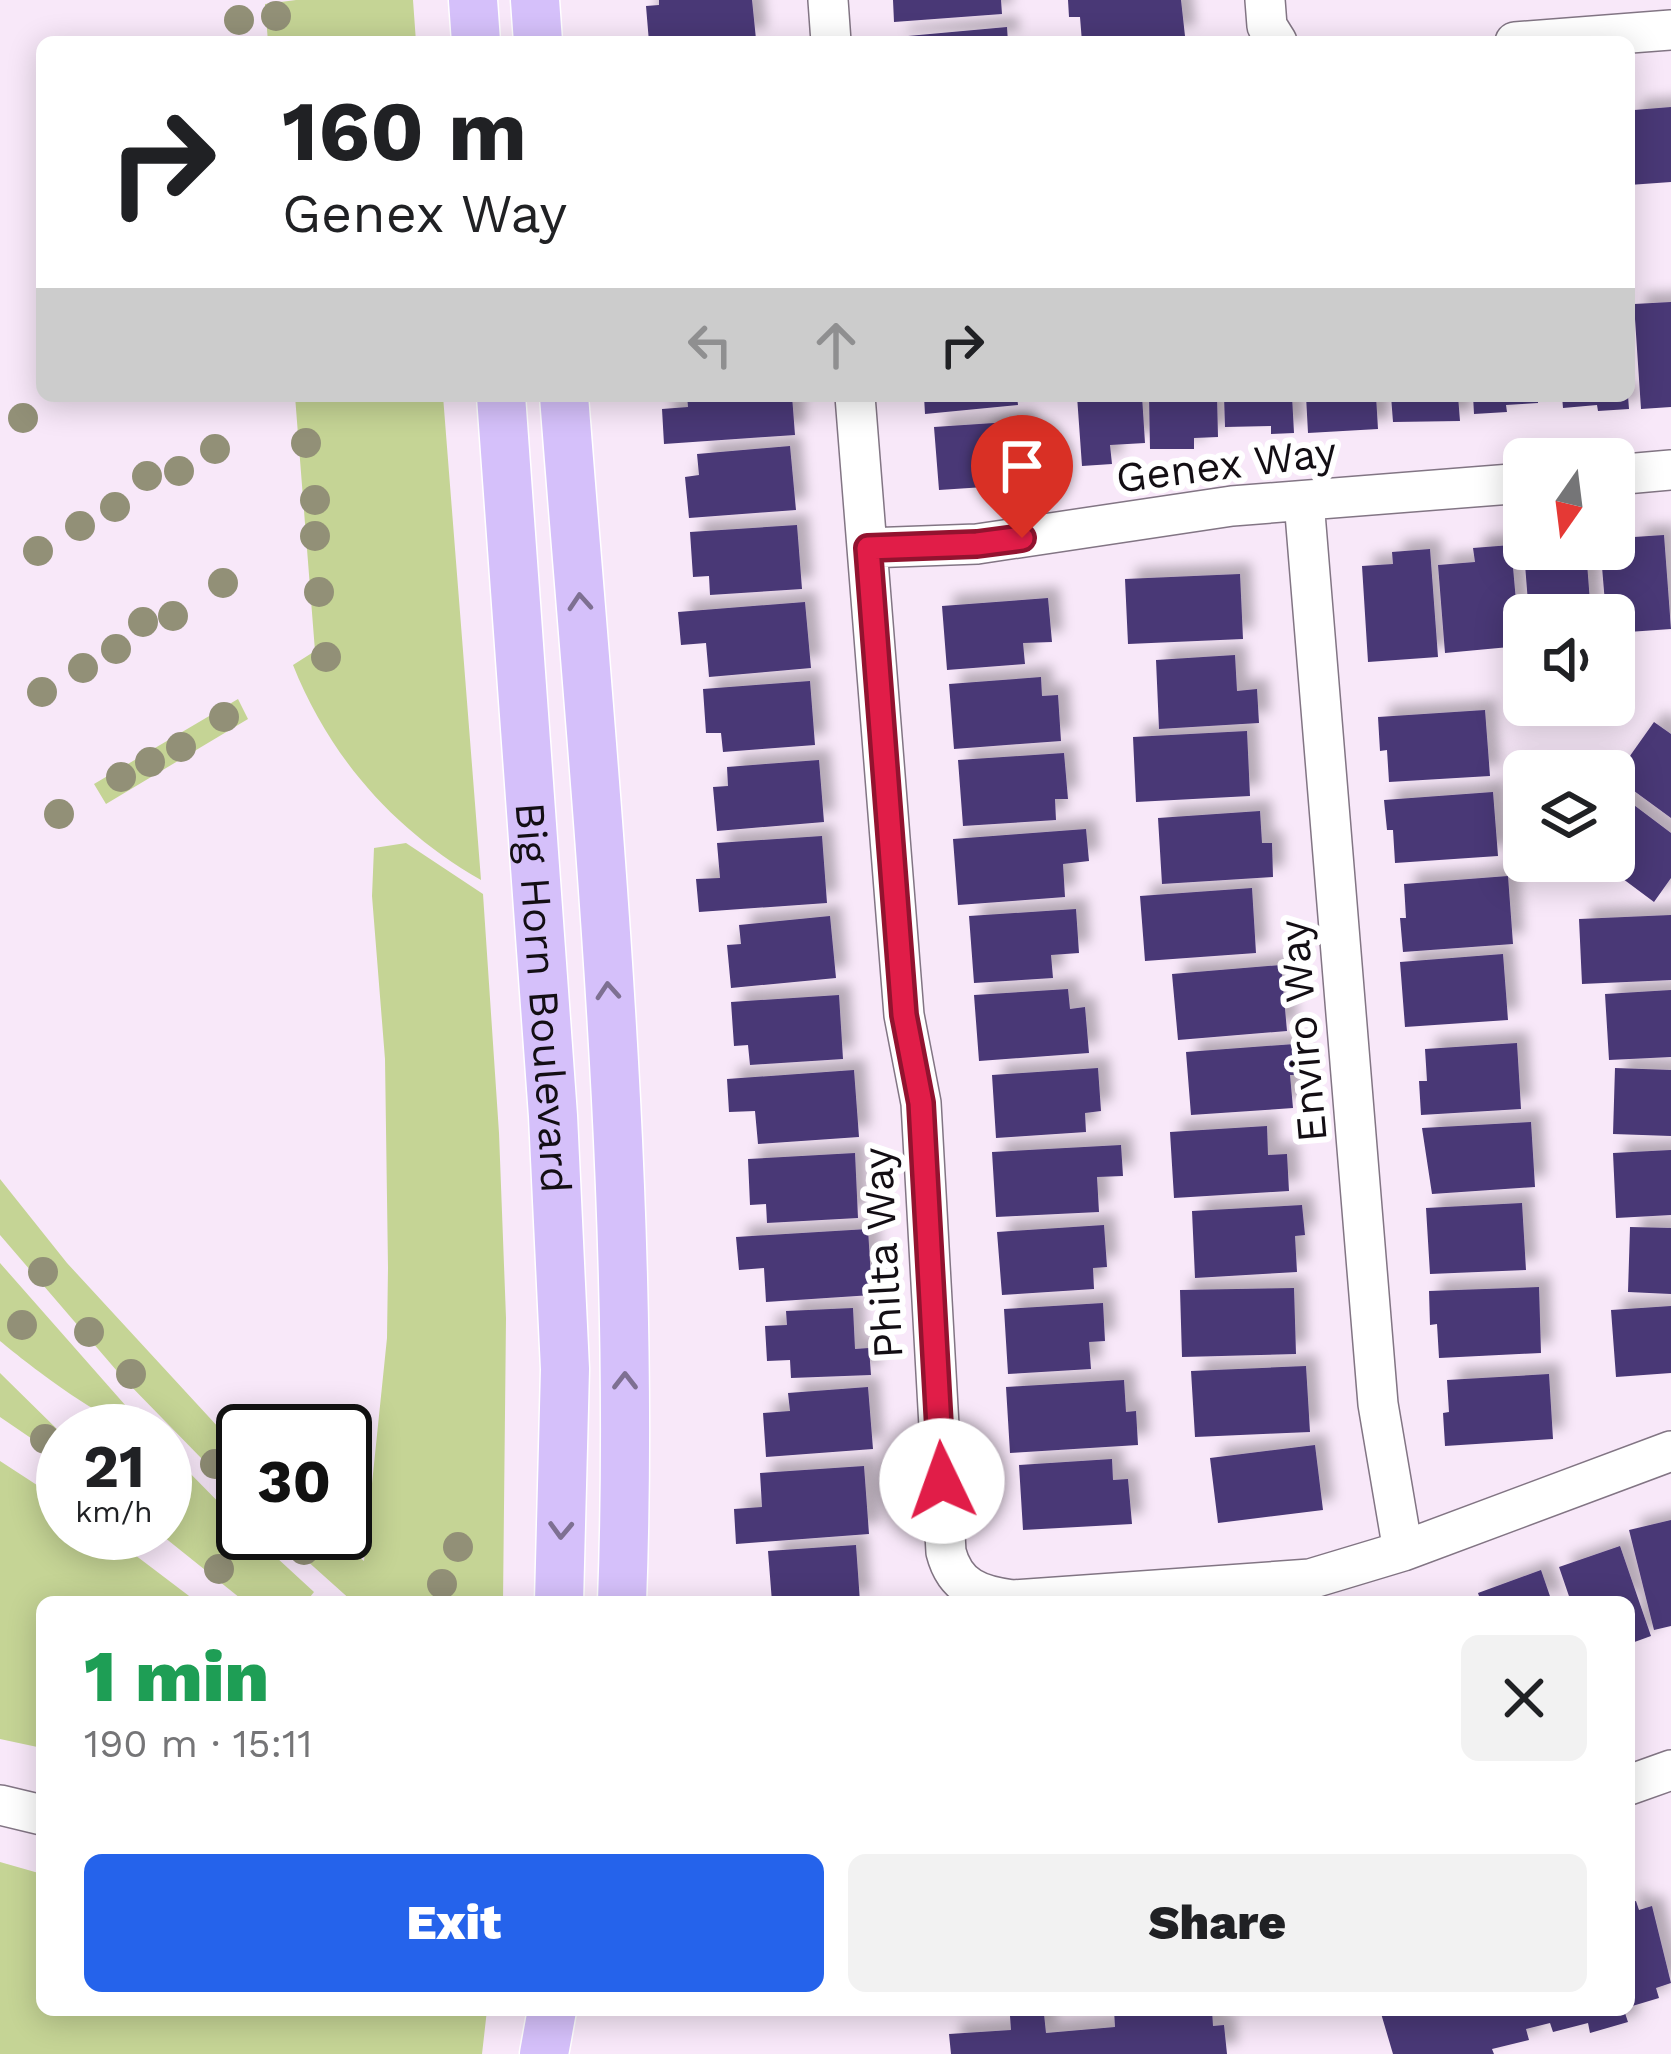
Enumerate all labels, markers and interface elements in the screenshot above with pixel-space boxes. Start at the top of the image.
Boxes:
text: 160 m [282,82,527,180]
icon: right [84,84,240,240]
text: Genex Way [282,182,567,245]
icon: left [677,312,743,378]
icon: ahead [803,312,869,378]
icon: right [929,312,995,378]
pin [971,415,1073,538]
street label: Genex Way [1113,427,1339,502]
icon: arrive [989,433,1055,499]
north arrow [1503,438,1635,570]
map controls [1503,438,1635,882]
one-way arrow [567,592,593,611]
button: sound [1503,594,1635,726]
button: layers [1503,750,1635,882]
street label: Big Horn Boulevard [505,800,581,1194]
street label: Enviro Way [1268,917,1337,1144]
one-way arrow [595,981,621,1000]
street label: Philta Way [852,1146,912,1360]
one-way arrow [612,1371,638,1389]
speed limit sign: 30 [216,1404,372,1560]
position arrow [879,1418,1005,1544]
text: 21 [83,1431,145,1502]
text: km/h [75,1494,153,1529]
one-way arrow [548,1521,574,1540]
text: 1 min [84,1634,269,1718]
button: close [1461,1635,1587,1761]
text: 190 m · 15:11 [84,1721,313,1766]
button: Exit [84,1854,824,1992]
button: Share [848,1854,1587,1992]

